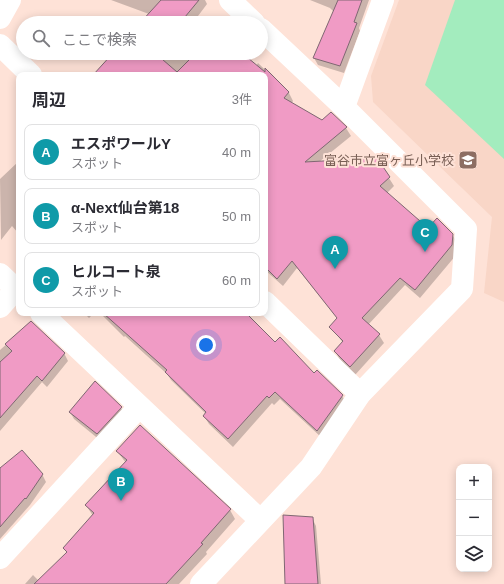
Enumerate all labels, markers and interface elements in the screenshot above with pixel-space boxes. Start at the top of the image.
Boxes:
search box [16,16,268,60]
icon: search [30,27,52,49]
text: ここで検索 [62,31,137,48]
text: 周辺 [32,91,66,110]
text: 3件 [232,92,252,107]
text: エスポワールY [71,135,171,152]
text: A [41,145,51,160]
text: 40 m [222,145,251,160]
school or university icon: 富谷市立富ヶ丘小学校 [457,149,479,171]
place label: 富谷市立富ヶ丘小学校 [324,153,454,168]
text: スポット [71,156,123,171]
text: α-Next仙台第18 [71,199,179,216]
text: B [41,209,51,224]
text: 50 m [222,209,251,224]
pin: C [412,219,438,252]
text: スポット [71,220,123,235]
pin: A [322,236,348,269]
text: ヒルコート泉 [71,263,161,280]
text: C [41,273,51,288]
text: 60 m [222,273,251,288]
text: スポット [71,284,123,299]
your location [196,335,216,355]
map controls [456,464,492,572]
button: + [456,464,492,500]
pin: B [108,468,134,501]
button: − [456,500,492,536]
button: layers [456,536,492,572]

